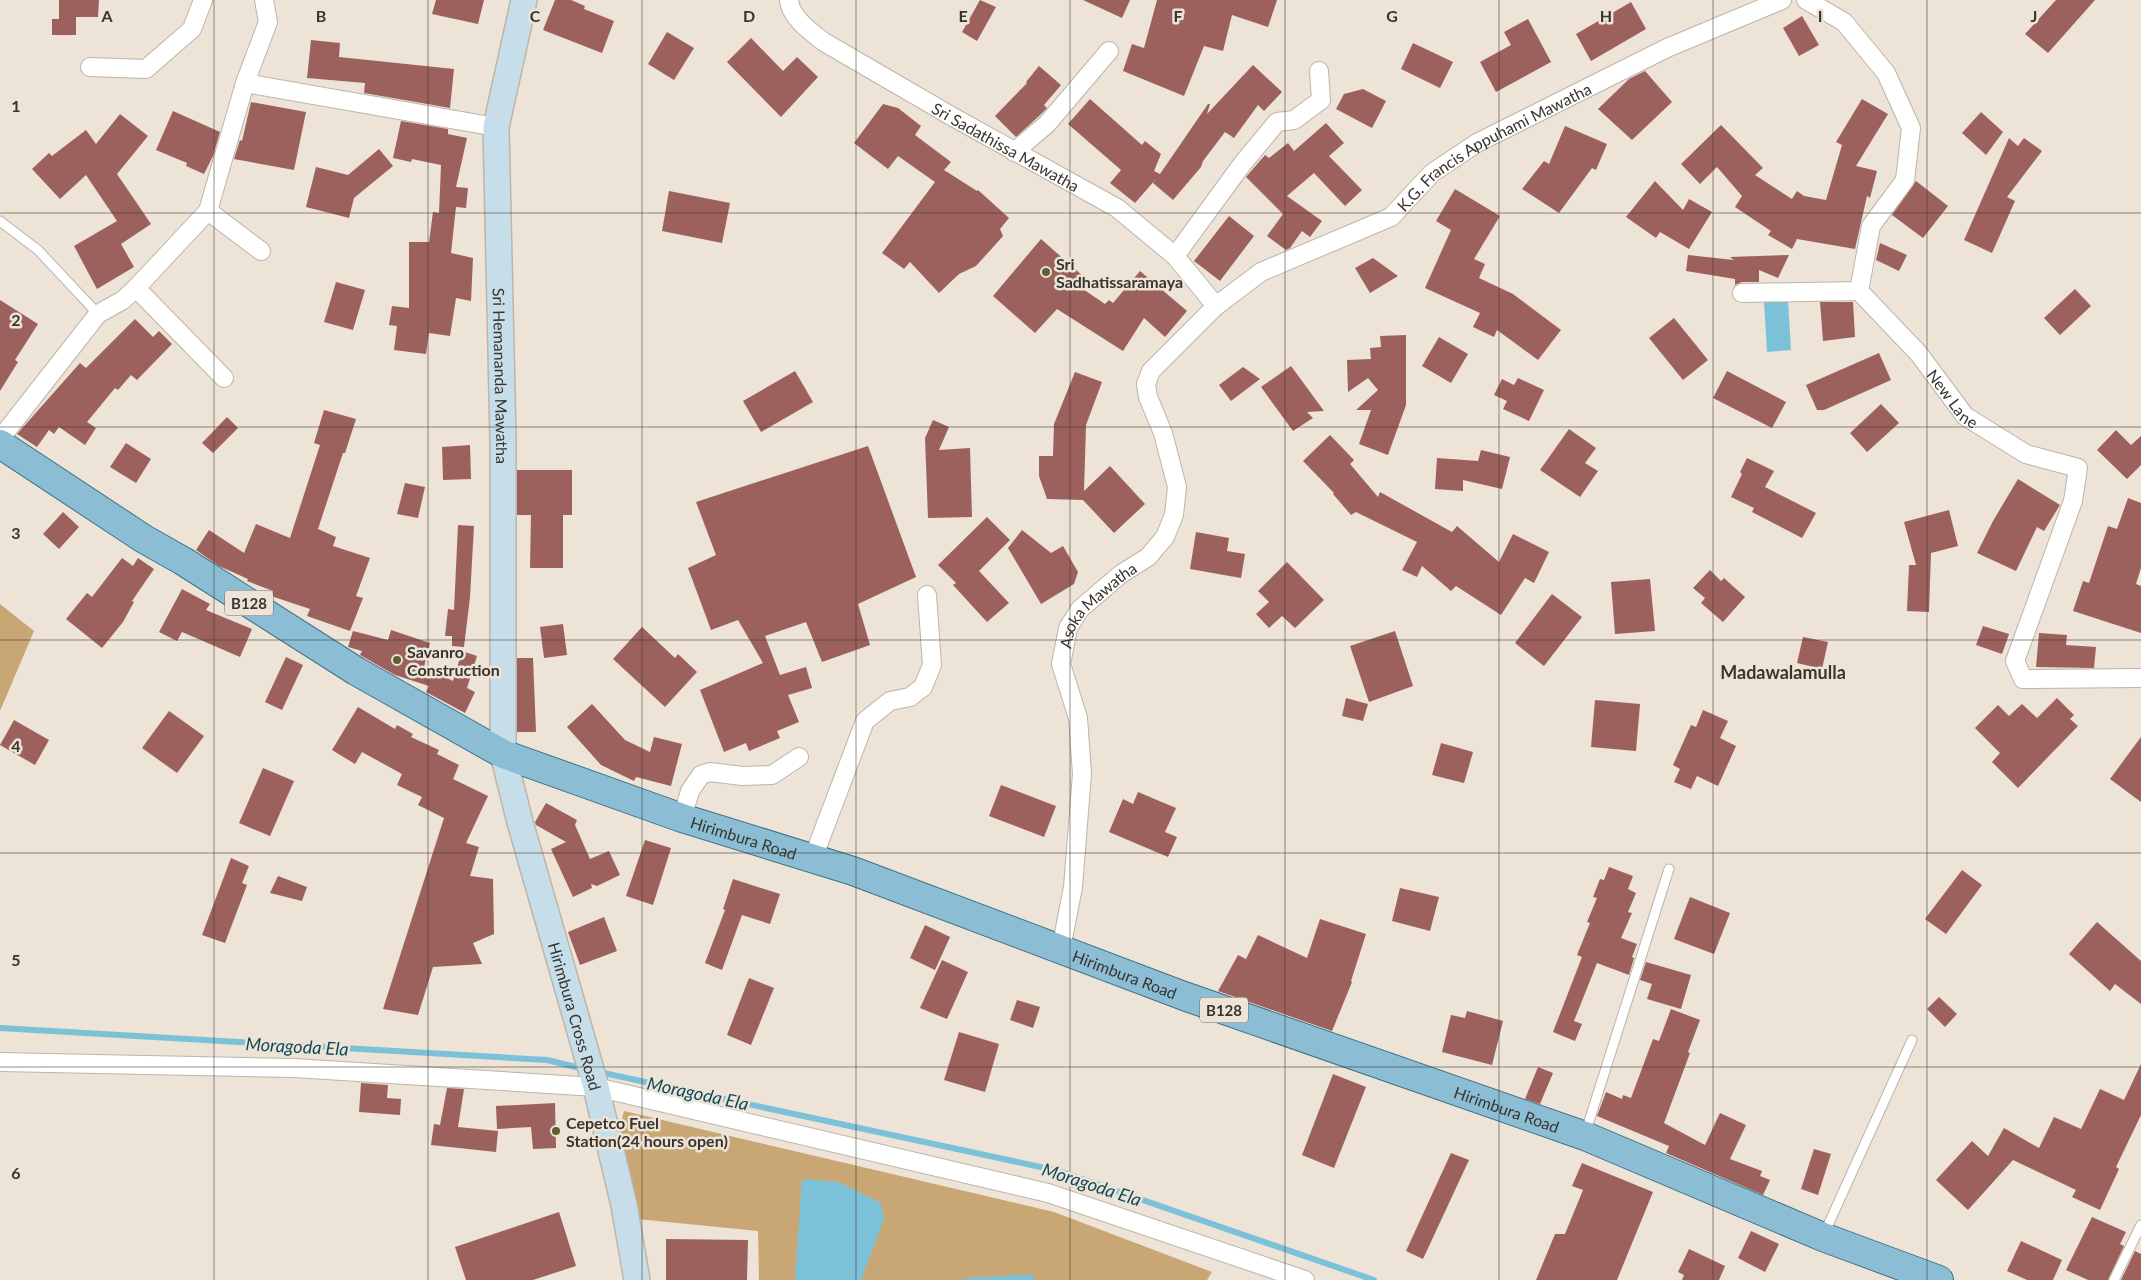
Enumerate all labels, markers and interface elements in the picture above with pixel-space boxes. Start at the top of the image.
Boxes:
text: A [100,6,113,25]
text: B [316,6,326,25]
text: C [530,6,541,25]
text: D [743,6,755,25]
text: E [958,6,968,25]
text: F [1173,6,1183,25]
text: G [1386,6,1398,25]
text: H [1600,6,1612,25]
text: I [1818,6,1822,25]
text: J [2031,6,2037,25]
street label: K.G. Francis Appuhami Mawatha [1392,78,1594,214]
text: 1 [11,96,21,115]
street label: Sri Sadathissa Mawatha [929,98,1083,195]
place label: Sri Sadhatissaramaya [1056,254,1183,291]
marker: Sri Sadhatissaramaya [1040,266,1052,278]
street label: Sri Hemananda Mawatha [490,288,513,464]
text: 2 [11,310,21,329]
street label: New Lane [1924,365,1982,431]
text: 3 [11,523,21,542]
street label: Asoka Mawatha [1055,557,1140,650]
road number: B128 [225,590,273,616]
place label: Savanro Construction [407,642,500,679]
marker: Savanro Construction [391,654,403,666]
district label: Madawalamulla [1720,661,1846,683]
text: 4 [11,736,21,755]
street label: Hirimbura Road [689,812,799,863]
street label: Hirimbura Cross Road [545,940,606,1092]
street label: Hirimbura Road [1070,945,1180,1002]
text: 5 [11,950,21,969]
road number: B128 [1200,998,1248,1022]
water label: Moragoda Ela [245,1032,349,1060]
water label: Moragoda Ela [645,1072,751,1114]
street label: Hirimbura Road [1452,1082,1562,1136]
place label: Cepetco Fuel Station(24 hours open) [566,1113,728,1150]
marker: Cepetco Fuel Station(24 hours open) [550,1125,562,1137]
water label: Moragoda Ela [1040,1158,1144,1210]
text: 6 [11,1163,21,1182]

